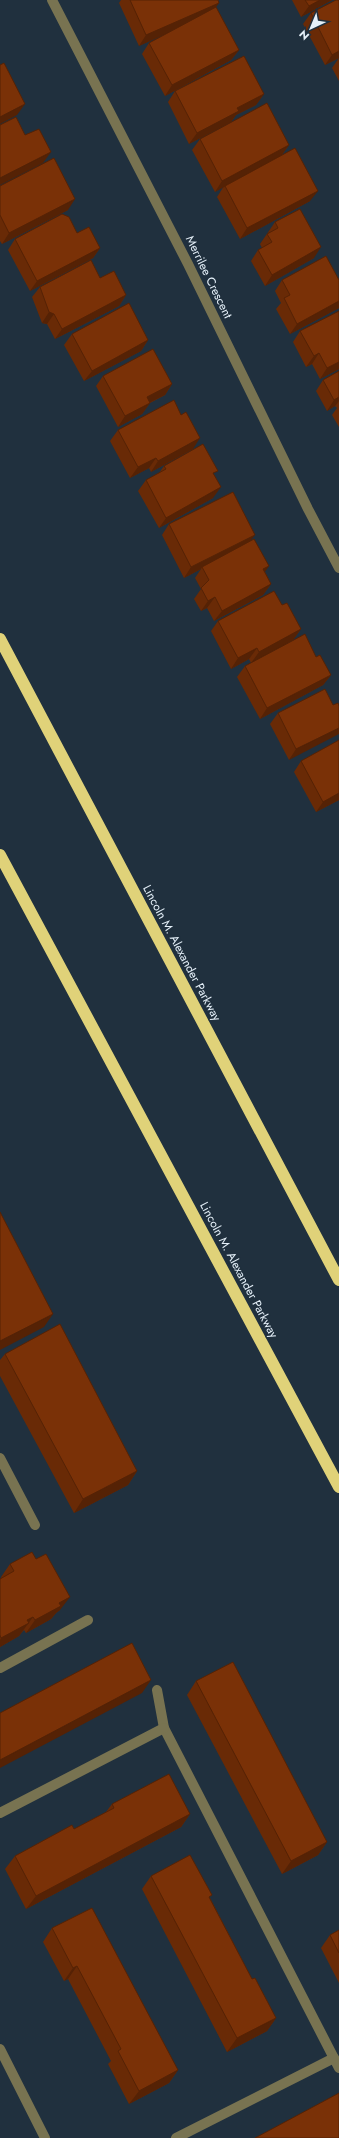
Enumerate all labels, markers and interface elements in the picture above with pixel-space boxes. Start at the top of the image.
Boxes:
north arrow [291,8,331,48]
text: N [295,26,313,44]
street label: Merrilee Crescent [181,232,237,322]
street label: Lincoln M. Alexander Parkway [138,882,226,1025]
street label: Lincoln M. Alexander Parkway [195,1199,283,1342]

